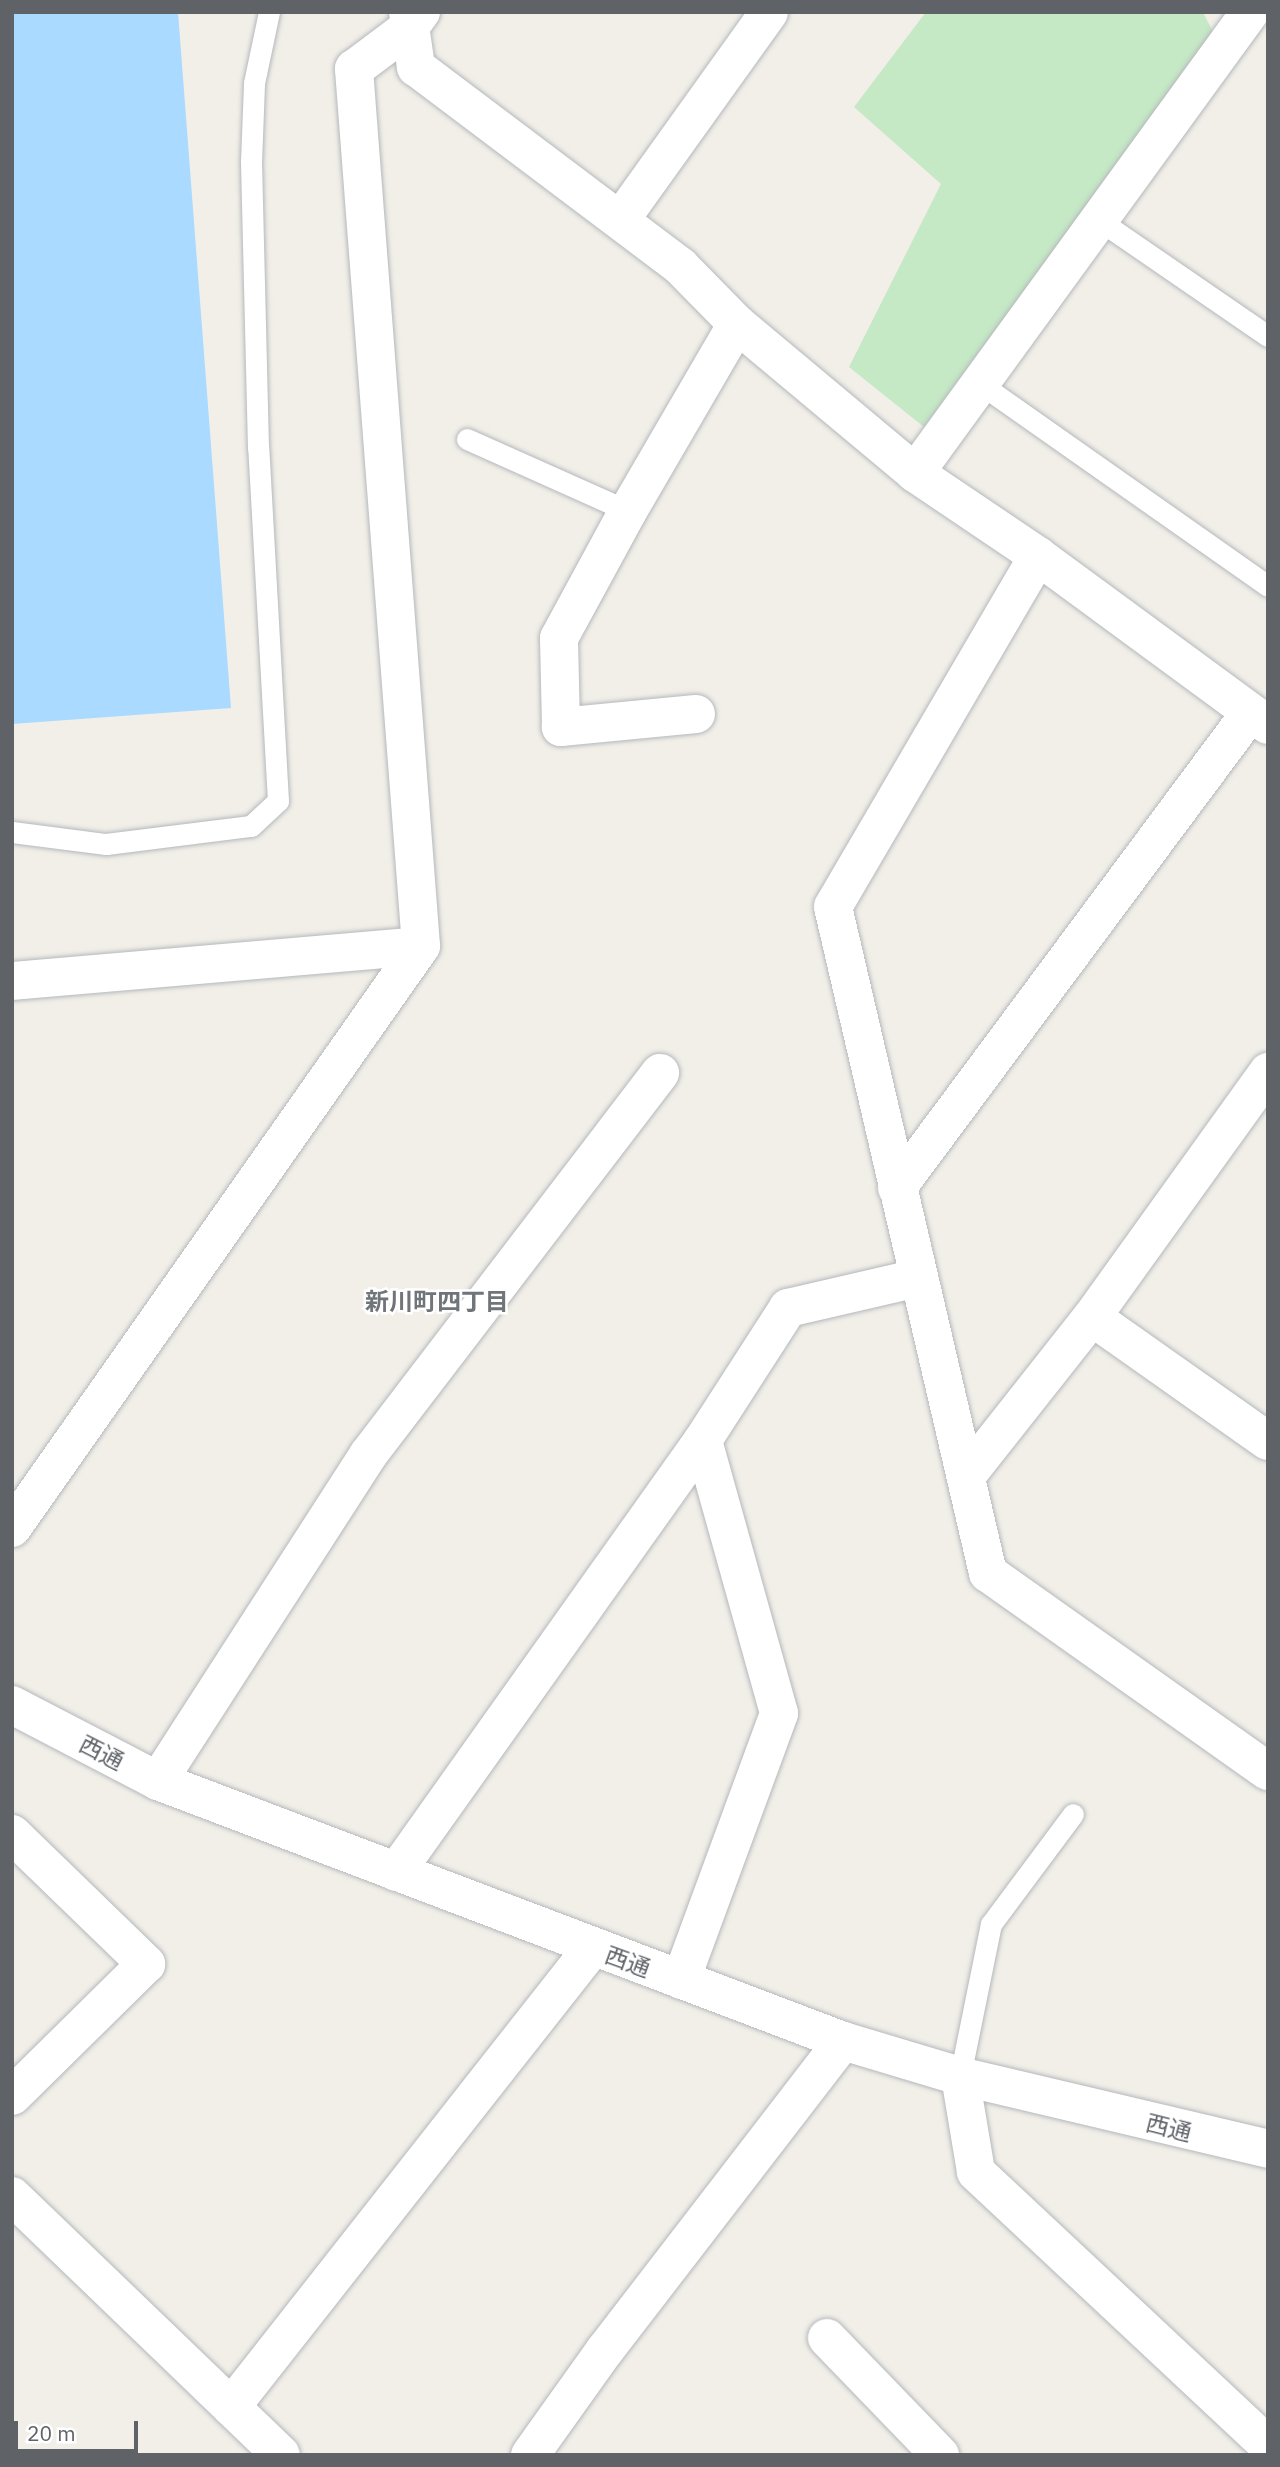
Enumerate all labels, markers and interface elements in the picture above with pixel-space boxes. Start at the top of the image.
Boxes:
district label: 新川町四丁目 [365,1288,509,1316]
street label: 西通 [75,1729,129,1775]
street label: 西通 [602,1940,654,1982]
street label: 西通 [1143,2108,1195,2146]
scale bar [18,2408,142,2452]
text: 20 m [27,2419,76,2447]

